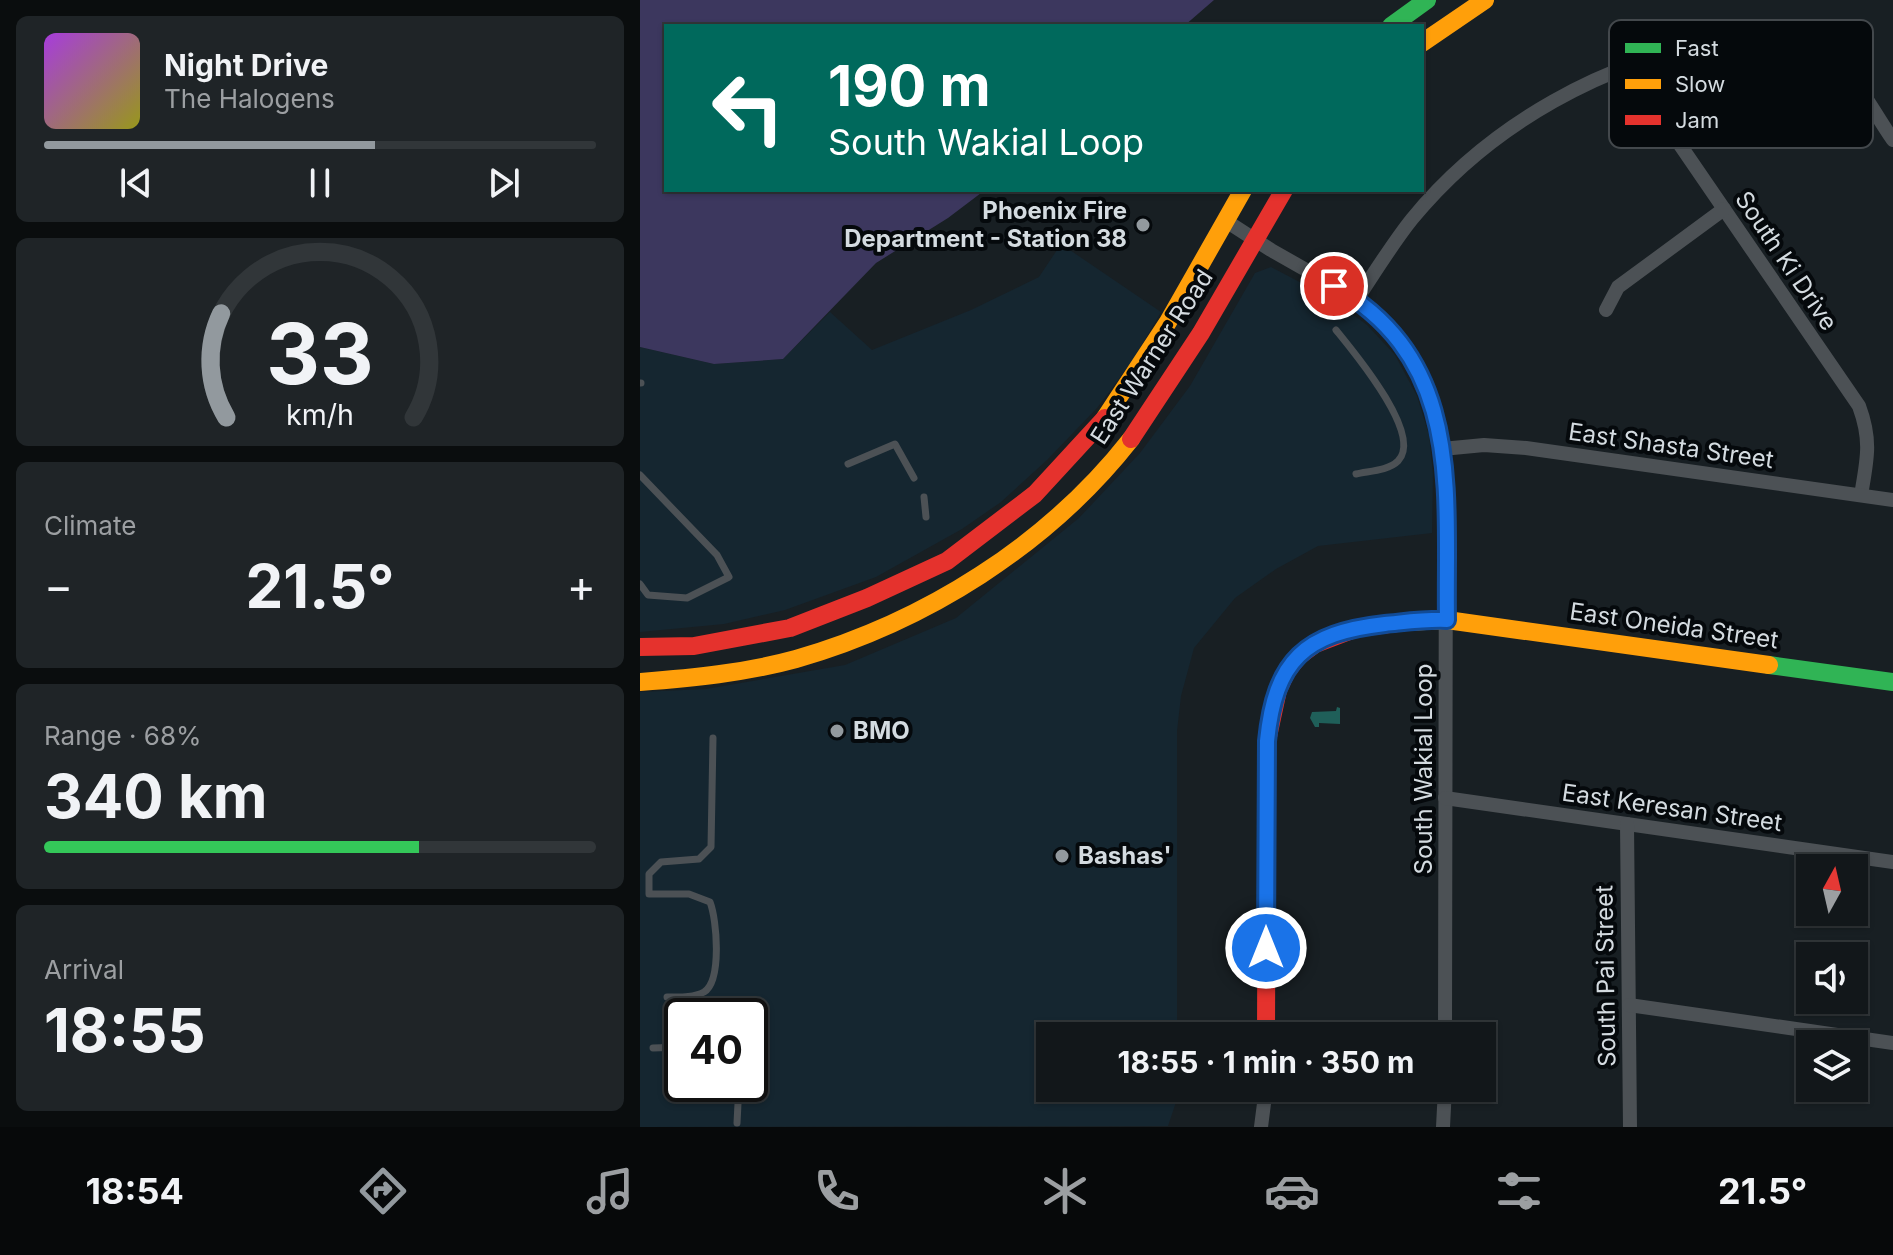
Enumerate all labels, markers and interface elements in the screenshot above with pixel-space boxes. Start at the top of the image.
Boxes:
legend [1609,20,1873,148]
text: Fast [1675,35,1719,61]
text: Night Drive [164,47,328,83]
text: 190 m [828,52,991,120]
icon: left [696,56,800,160]
text: Slow [1675,71,1725,97]
text: The Halogens [164,83,335,114]
text: Jam [1675,107,1719,133]
text: South Wakial Loop [828,120,1144,164]
icon: previous [114,161,158,205]
icon: pause [298,161,342,205]
icon: next [482,161,526,205]
street label: South Ki Drive [1729,186,1844,336]
place label: Phoenix Fire Department - Station 38 [844,196,1127,253]
marker: Phoenix Fire Department - Station 38 [1134,216,1152,234]
pin [1300,252,1368,320]
street label: East Warner Road [1084,264,1219,449]
icon: arrive [1312,264,1356,308]
text: 33 [266,302,374,403]
text: km/h [286,397,354,432]
street label: East Shasta Street [1567,417,1776,474]
text: Climate [44,510,136,541]
text: 21.5° [246,550,394,622]
text: − [44,559,73,613]
text: + [567,559,596,613]
street label: East Oneida Street [1568,597,1780,655]
street label: South Wakial Loop [1409,664,1438,874]
place label: BMO [853,716,910,745]
text: Range · 68% [44,720,202,751]
marker: BMO [828,722,846,740]
text: 340 km [44,760,268,832]
street label: East Keresan Street [1560,778,1784,837]
place label: Bashas' [1078,841,1172,870]
marker: Bashas' [1053,847,1071,865]
north arrow [1796,854,1868,926]
map controls [1796,854,1868,1102]
street label: South Pai Street [1589,885,1622,1067]
position arrow [1224,906,1308,990]
button: sound [1796,942,1868,1014]
text: Arrival [44,954,124,985]
text: 18:55 [44,994,206,1066]
speed limit sign: 40 [664,998,768,1102]
button: layers [1796,1030,1868,1102]
text: 18:55 · 1 min · 350 m [1118,1044,1414,1080]
icon: directions [355,1163,411,1219]
icon: music [582,1163,638,1219]
icon: phone [809,1163,865,1219]
icon: climate [1037,1163,1093,1219]
icon: car [1264,1163,1320,1219]
icon: filters [1491,1163,1547,1219]
text: 18:54 [86,1169,184,1213]
text: 21.5° [1718,1169,1807,1213]

